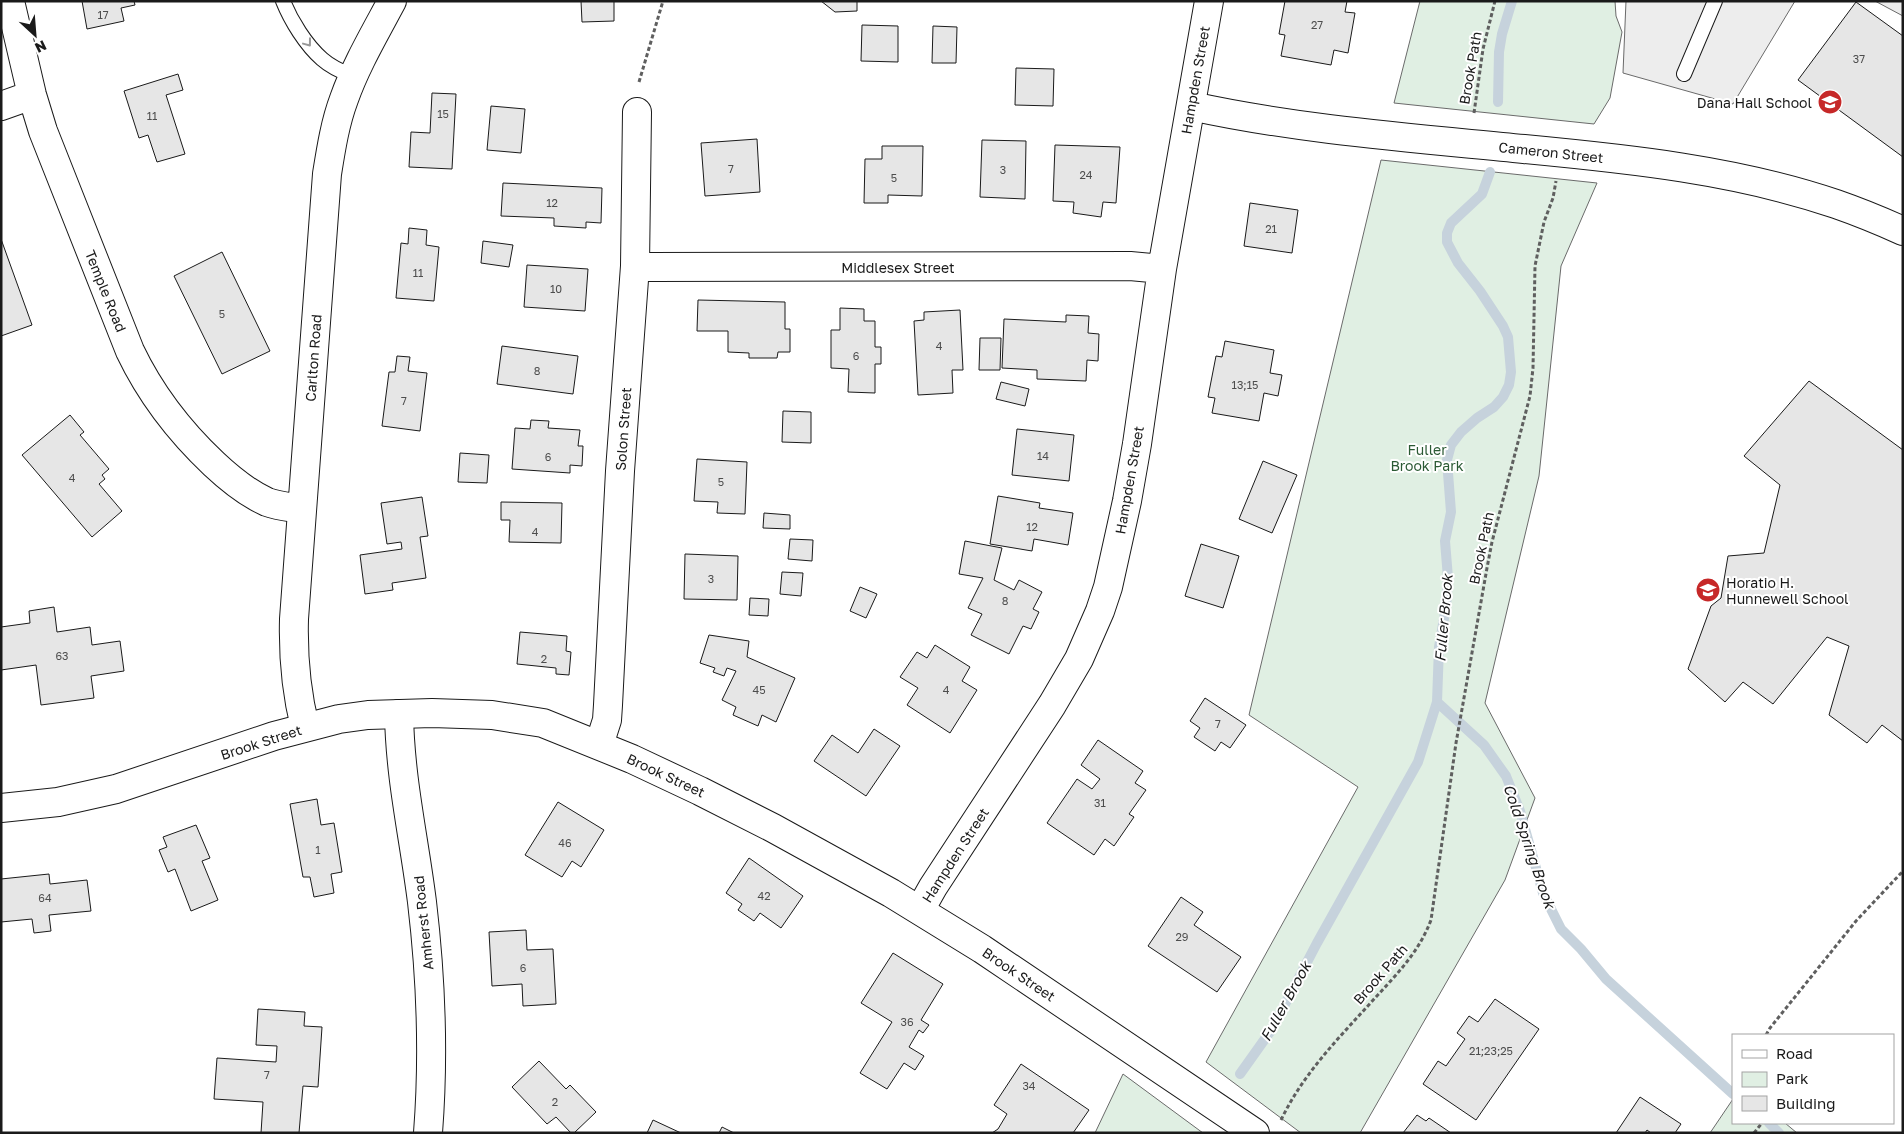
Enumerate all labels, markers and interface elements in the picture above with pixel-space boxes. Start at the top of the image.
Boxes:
house number: 17 [97,8,109,21]
north arrow [10,10,60,60]
house number: 27 [1311,18,1323,31]
street label: Hampden Street [1177,24,1213,136]
street label: Brook Path [1455,30,1485,106]
text: N [32,37,49,57]
one-way arrow [303,37,311,46]
house number: 37 [1853,52,1865,65]
school or university icon: Dana Hall School [1817,89,1843,115]
place label: Dana Hall School [1697,94,1812,111]
house number: 15 [437,107,449,120]
house number: 11 [147,109,157,122]
street label: Cameron Street [1498,138,1604,166]
house number: 7 [728,162,734,175]
house number: 3 [1000,163,1006,176]
house number: 24 [1079,168,1093,181]
house number: 5 [891,171,897,184]
house number: 12 [546,196,558,209]
house number: 21 [1265,222,1277,235]
street label: Temple Road [82,248,130,334]
street label: Middlesex Street [841,259,955,276]
house number: 11 [413,266,423,279]
house number: 10 [550,282,562,295]
house number: 5 [219,307,225,320]
street label: Carlton Road [301,314,325,402]
house number: 4 [936,339,943,352]
house number: 6 [853,349,860,362]
house number: 8 [534,364,541,377]
house number: 13;15 [1232,378,1258,391]
street label: Solon Street [612,387,634,471]
house number: 7 [401,394,407,407]
street label: Hampden Street [1111,424,1147,536]
park label: Fuller Brook Park [1390,441,1464,474]
house number: 14 [1037,449,1049,462]
house number: 6 [545,450,552,463]
house number: 4 [69,471,76,484]
house number: 5 [718,475,724,488]
street label: Brook Path [1465,510,1497,586]
house number: 12 [1026,520,1038,533]
house number: 4 [532,525,539,538]
house number: 3 [708,572,714,585]
water label: Fuller Brook [1430,572,1456,663]
place label: Horatio H. Hunnewell School [1726,574,1849,607]
school or university icon: Horatio H. Hunnewell School [1695,577,1721,603]
house number: 8 [1002,594,1009,607]
house number: 63 [55,649,69,662]
house number: 2 [541,652,547,665]
house number: 45 [752,683,766,696]
house number: 4 [943,683,950,696]
house number: 7 [1215,717,1221,730]
street label: Brook Street [218,721,304,763]
street label: Brook Street [624,749,708,801]
water label: Cold Spring Brook [1499,782,1560,912]
house number: 31 [1094,796,1106,809]
street label: Hampden Street [918,804,992,906]
house number: 46 [558,836,572,849]
house number: 1 [315,843,321,856]
street label: Amherst Road [410,875,436,971]
house number: 42 [757,889,771,902]
house number: 64 [38,891,52,904]
house number: 29 [1175,930,1189,943]
street label: Brook Path [1349,941,1411,1007]
street label: Brook Street [979,943,1059,1005]
water label: Fuller Brook [1256,957,1315,1044]
house number: 6 [520,961,527,974]
house number: 36 [900,1015,914,1028]
legend [1732,1034,1894,1124]
house number: 21;23;25 [1469,1044,1513,1057]
text: Road [1776,1044,1813,1062]
house number: 7 [264,1068,270,1081]
text: Park [1776,1069,1809,1087]
house number: 34 [1022,1079,1036,1092]
text: Building [1776,1094,1836,1112]
house number: 2 [552,1095,558,1108]

